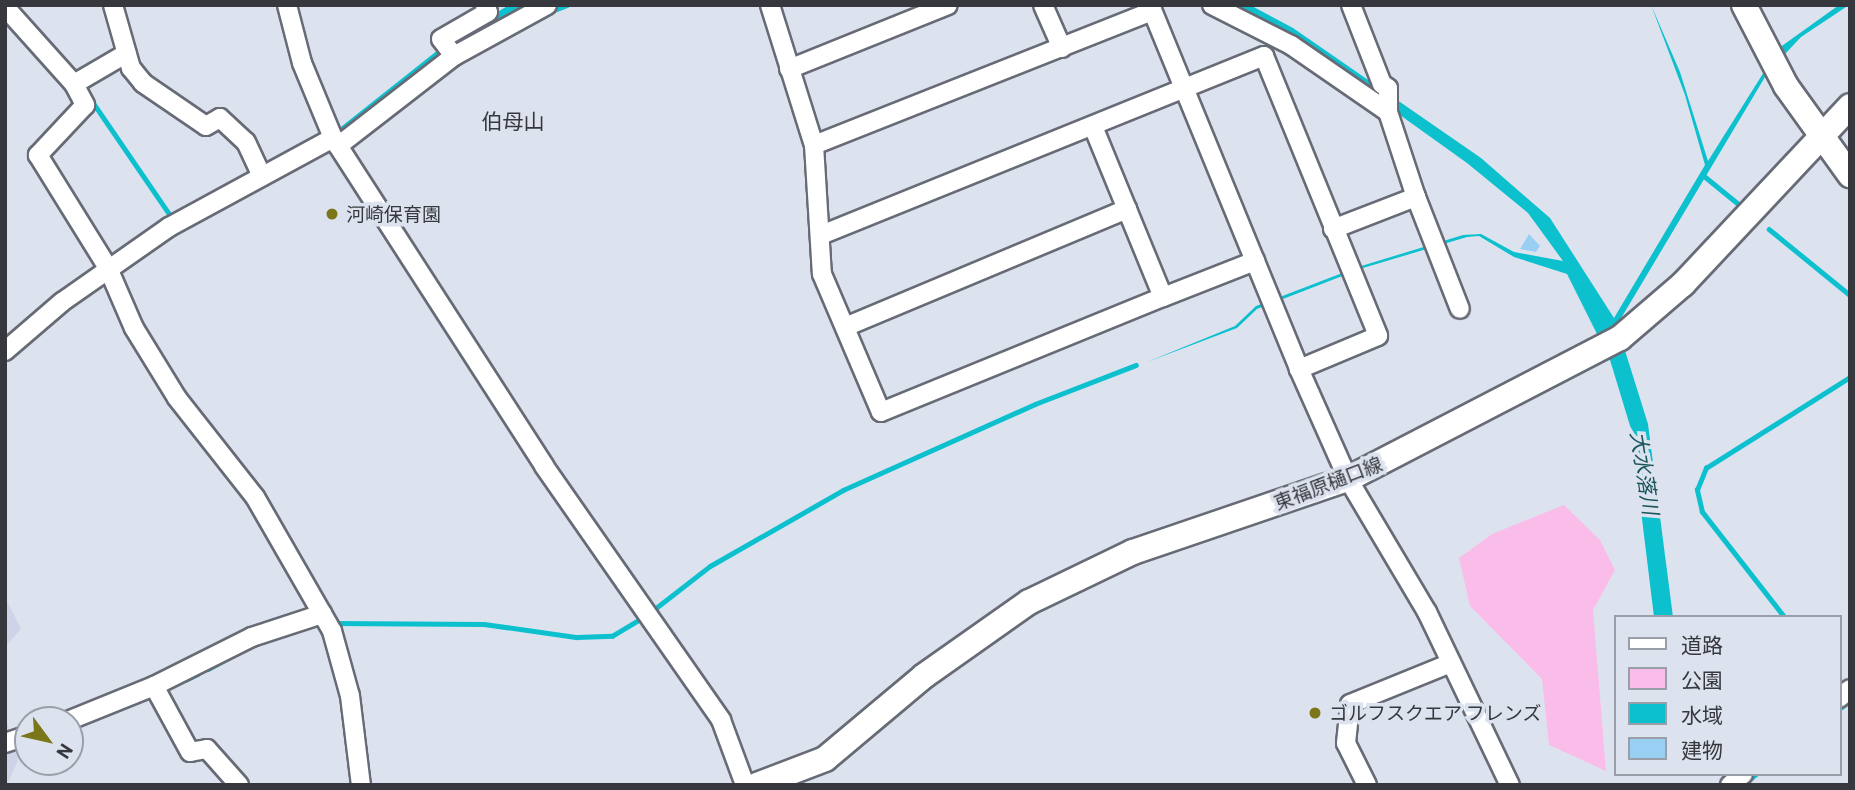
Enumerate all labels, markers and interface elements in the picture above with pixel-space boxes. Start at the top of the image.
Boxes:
district label: 伯母山 [482,108,544,134]
place label: 河崎保育園 [346,203,441,225]
marker: 河崎保育園 [324,206,340,222]
water label: 大水落川 [1626,430,1664,516]
street label: 東福原樋口線 [1271,452,1385,514]
legend [1614,615,1841,776]
text: 道路 [1681,632,1723,657]
text: 公園 [1681,667,1723,692]
place label: ゴルフスクエア フレンズ [1329,702,1542,724]
text: 水域 [1681,702,1723,727]
marker: ゴルフスクエア フレンズ [1307,705,1323,721]
north arrow [14,706,84,776]
text: 建物 [1681,737,1723,762]
text: N [52,740,78,763]

